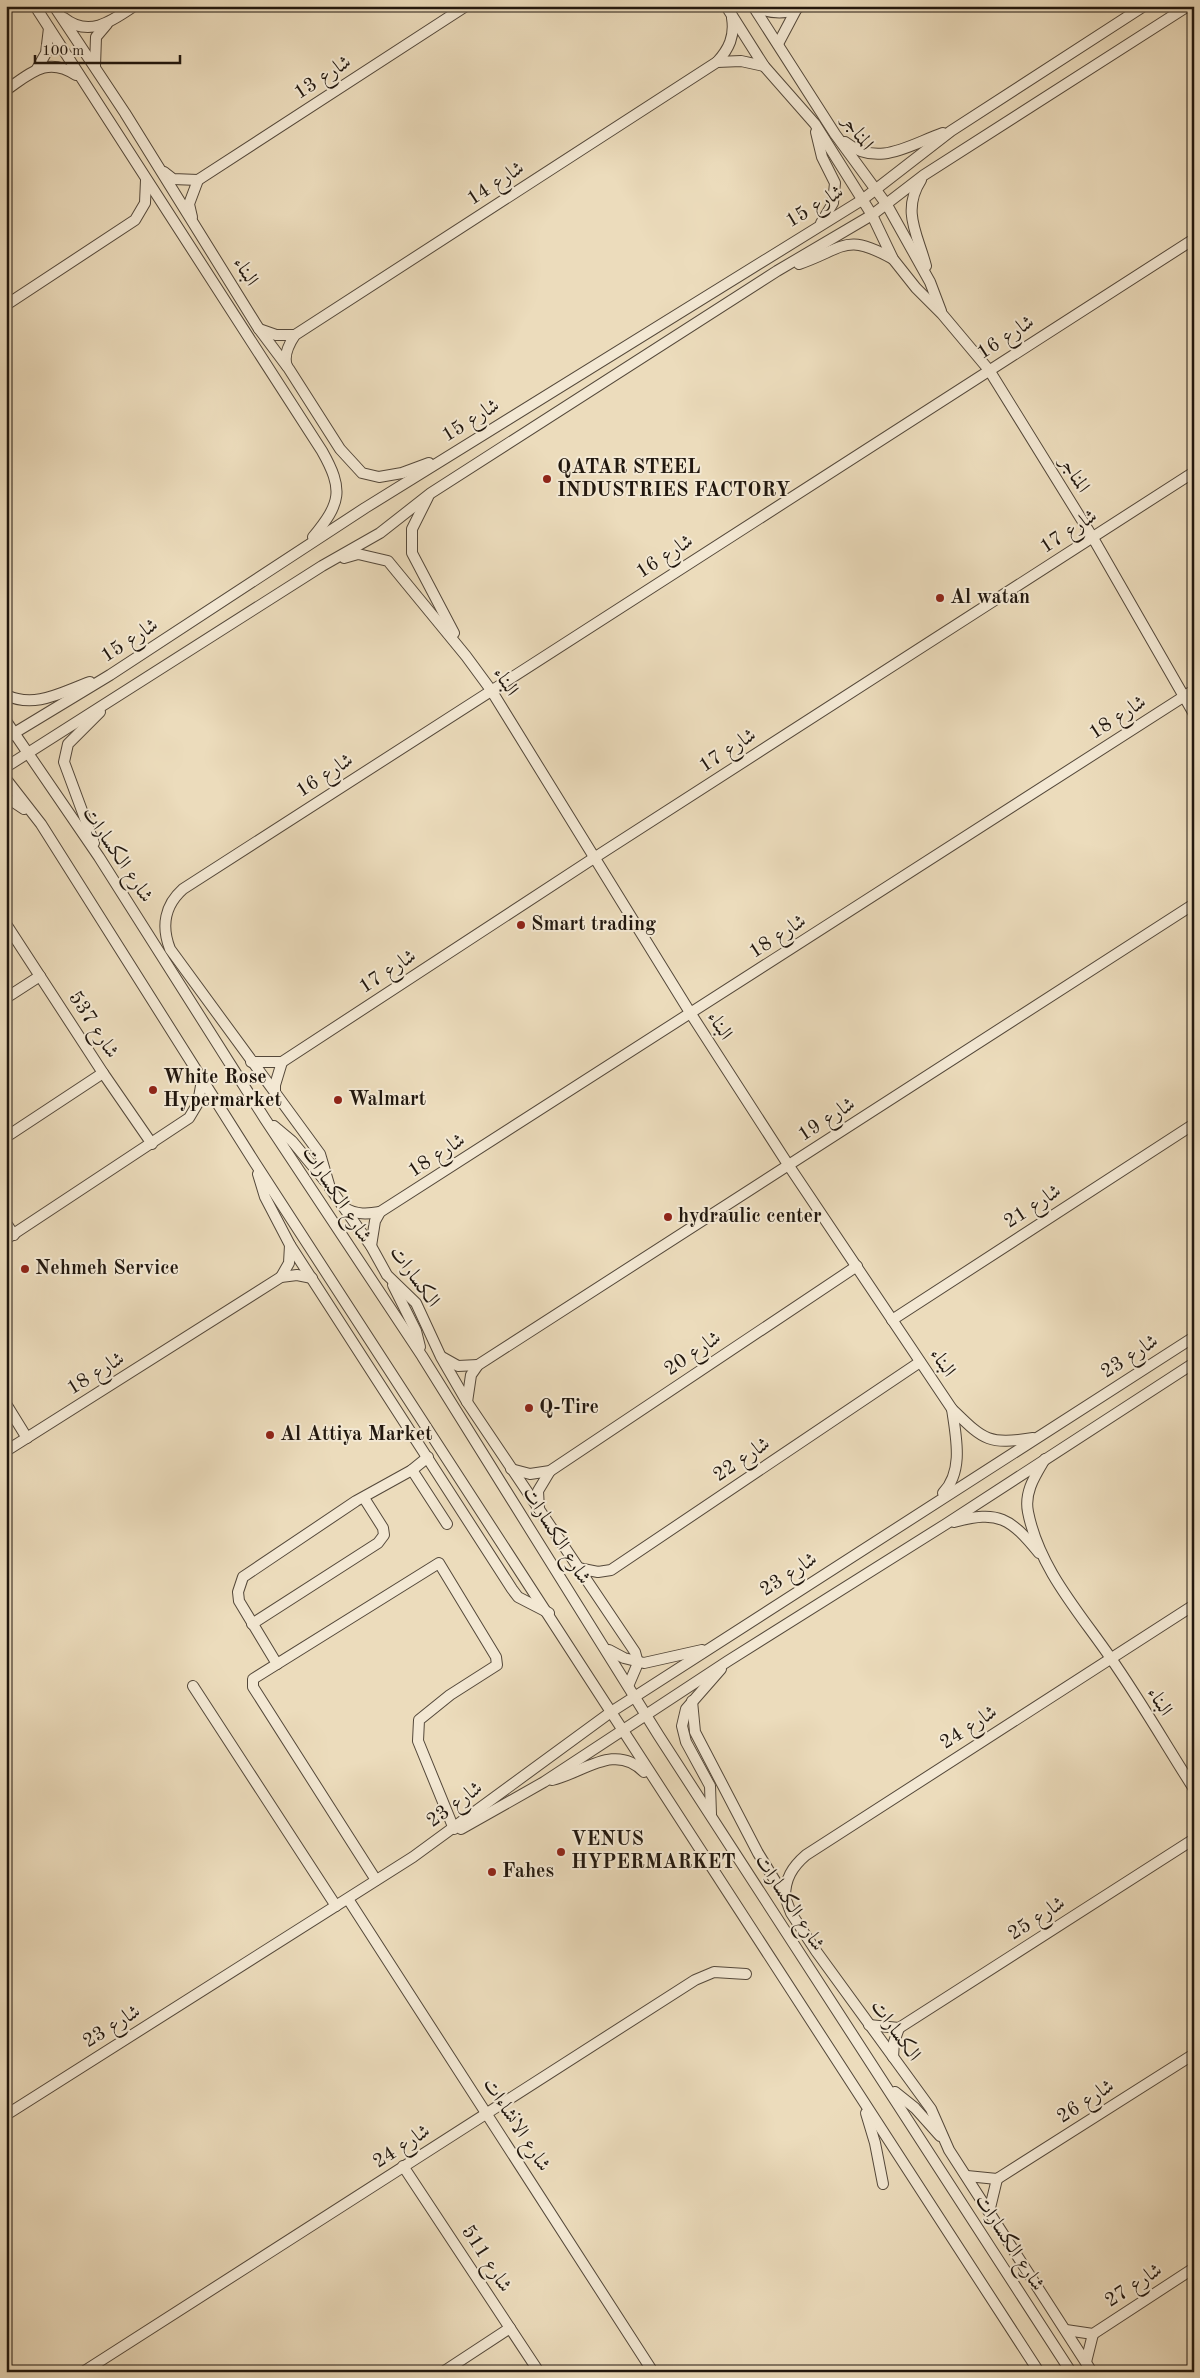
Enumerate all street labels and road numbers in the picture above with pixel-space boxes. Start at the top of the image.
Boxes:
street label: شارع 13 [291,52,358,109]
street label: المناجر [836,110,876,154]
street label: شارع 14 [464,158,531,215]
street label: شارع 15 [783,182,850,237]
street label: البناء [229,254,261,290]
street label: شارع 16 [974,312,1041,369]
street label: شارع 15 [439,396,506,451]
street label: المناجر [1054,452,1093,497]
street label: شارع 17 [1037,506,1104,563]
street label: شارع 16 [633,531,700,588]
street label: شارع 15 [98,615,165,672]
street label: البناء [488,664,522,700]
street label: شارع 18 [1086,692,1153,749]
street label: شارع 17 [696,725,763,782]
street label: شارع 16 [293,750,360,807]
street label: شارع الكسارات [73,803,158,910]
street label: شارع 18 [746,911,813,968]
street label: شارع 17 [356,946,423,1003]
street label: شارع 537 [59,988,122,1065]
street label: البناء [702,1008,736,1044]
street label: شارع 19 [795,1094,862,1151]
street label: شارع 18 [405,1130,472,1187]
street label: شارع الكسارات [293,1142,376,1250]
street label: شارع 21 [1001,1181,1068,1238]
street label: الكسارات [385,1242,444,1311]
street label: شارع 20 [661,1328,728,1385]
street label: شارع 23 [1098,1331,1165,1388]
street label: البناء [925,1345,959,1381]
street label: شارع 18 [64,1349,131,1404]
street label: شارع 22 [710,1434,777,1491]
street label: شارع الكسارات [513,1483,595,1591]
street label: شارع 23 [757,1549,824,1606]
street label: البناء [1143,1684,1175,1720]
street label: شارع 24 [937,1702,1004,1759]
street label: شارع 23 [423,1778,490,1837]
street label: شارع الكسارات [746,1850,829,1958]
street label: شارع 25 [1005,1893,1072,1950]
street label: الكسارات [866,1996,925,2065]
street label: شارع 23 [80,2002,147,2057]
street label: شارع الانشاءات [474,2075,553,2178]
street label: شارع 26 [1054,2076,1121,2133]
street label: شارع 24 [370,2121,437,2178]
street label: شارع الكسارات [966,2190,1049,2298]
street label: شارع 511 [452,2222,515,2299]
street label: شارع 27 [1102,2260,1169,2317]

